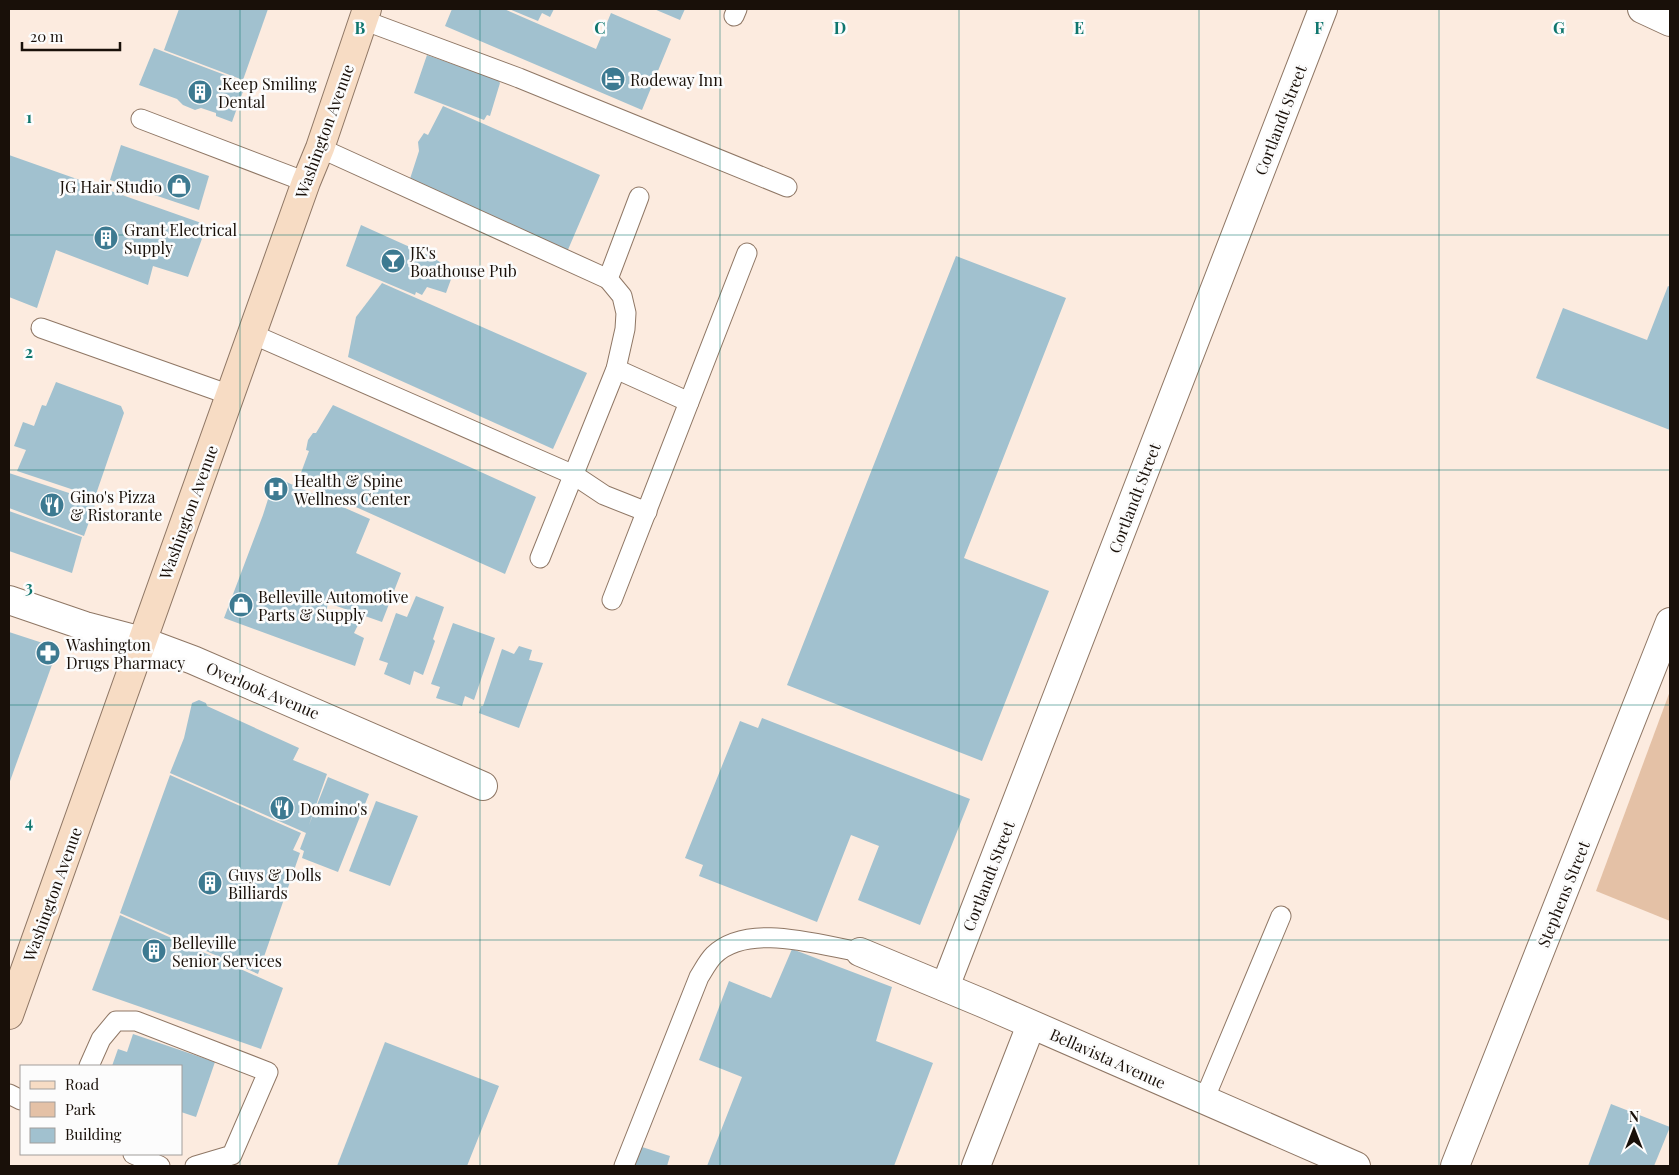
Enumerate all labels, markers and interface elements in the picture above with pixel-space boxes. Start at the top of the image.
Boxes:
text: B [355,17,366,38]
text: C [594,17,606,38]
text: D [834,17,846,38]
text: E [1074,17,1084,38]
text: F [1314,17,1324,38]
text: G [1553,17,1565,38]
scale bar [22,20,120,52]
text: 20 m [30,26,64,46]
street label: Washington Avenue [290,61,358,202]
street label: Cortlandt Street [1249,62,1311,178]
hotel icon: Rodeway Inn [600,66,626,92]
place label: Rodeway Inn [630,69,723,90]
place label: .Keep Smiling Dental [218,73,317,112]
building icon: .Keep Smiling Dental [187,79,213,105]
text: 1 [26,106,32,127]
shop icon: JG Hair Studio [166,173,192,199]
place label: JG Hair Studio [59,176,162,197]
place label: Grant Electrical Supply [124,219,238,258]
building icon: Grant Electrical Supply [93,225,119,251]
place label: JK's Boathouse Pub [409,242,517,281]
bar icon: JK's Boathouse Pub [380,248,406,274]
text: 2 [25,341,33,362]
street label: Cortlandt Street [1103,440,1165,556]
street label: Washington Avenue [154,442,222,583]
place label: Health & Spine Wellness Center [293,470,410,509]
hospital icon: Health & Spine Wellness Center [263,476,289,502]
place label: Gino's Pizza & Ristorante [70,486,162,525]
restaurant icon: Gino's Pizza & Ristorante [39,492,65,518]
text: 3 [25,576,33,597]
place label: Belleville Automotive Parts & Supply [258,586,409,625]
shop icon: Belleville Automotive Parts & Supply [228,592,254,618]
place label: Washington Drugs Pharmacy [65,634,185,673]
pharmacy icon: Washington Drugs Pharmacy [35,640,61,666]
street label: Overlook Avenue [203,657,323,723]
restaurant icon: Domino's [269,795,295,821]
place label: Domino's [300,798,367,819]
text: 4 [25,811,33,832]
street label: Cortlandt Street [957,818,1019,934]
street label: Washington Avenue [18,824,86,965]
street label: Stephens Street [1532,837,1594,950]
place label: Guys & Dolls Billiards [228,864,322,903]
building icon: Guys & Dolls Billiards [197,870,223,896]
place label: Belleville Senior Services [172,932,282,971]
building icon: Belleville Senior Services [141,938,167,964]
street label: Bellavista Avenue [1047,1023,1169,1093]
legend [20,1065,182,1155]
text: Road [65,1074,99,1094]
text: Park [65,1099,97,1119]
north arrow [1609,1105,1659,1155]
text: N [1629,1107,1639,1126]
text: Building [65,1124,122,1144]

